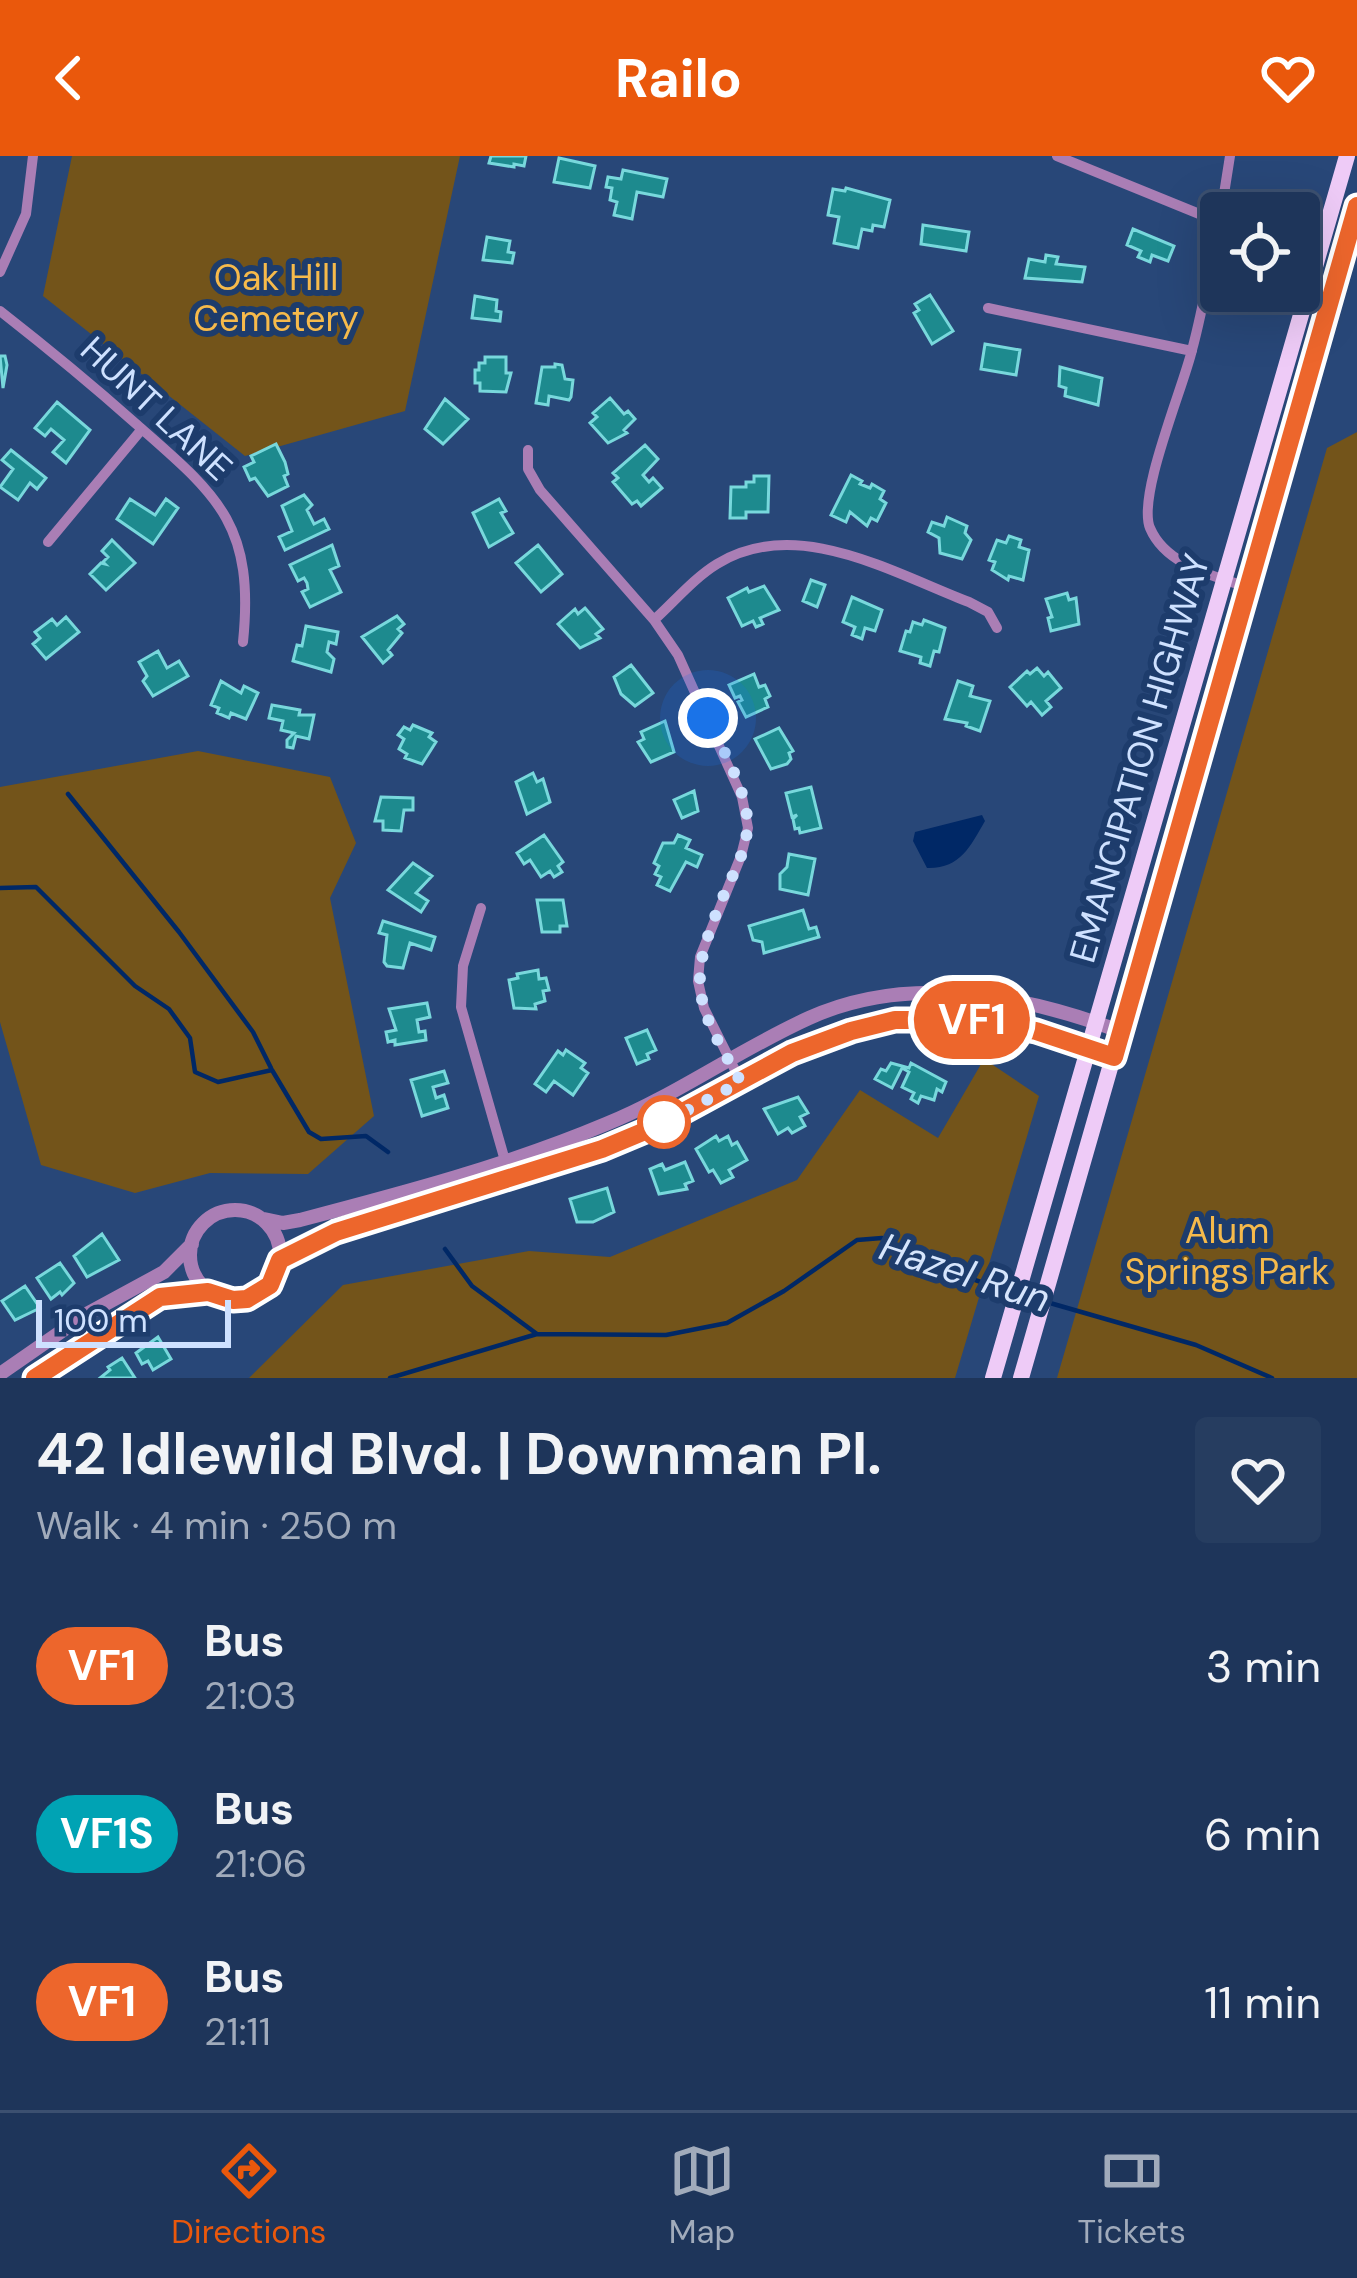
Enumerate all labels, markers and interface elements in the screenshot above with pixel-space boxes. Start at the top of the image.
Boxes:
text: Railo [615,43,742,114]
icon: back [36,45,102,111]
icon: heart [1255,45,1321,111]
map controls [1200,192,1320,312]
button: locate [1200,192,1320,312]
park label: Oak Hill Cemetery [193,254,359,342]
street label: HUNT LANE [71,326,242,491]
street label: EMANCIPATION HIGHWAY [1059,548,1220,968]
your location [678,688,738,748]
line badge: VF1 [903,981,1041,1059]
text: VF1 [938,992,1006,1047]
unlabelled marker [639,1097,689,1147]
park label: Alum Springs Park [1125,1207,1329,1295]
water label: Hazel Run [873,1221,1057,1324]
scale bar [36,1294,231,1347]
text: 100 m [54,1299,148,1342]
text: 42 Idlewild Blvd. | Downman Pl. [36,1417,882,1492]
button: heart [1195,1417,1321,1543]
text: Walk · 4 min · 250 m [36,1500,397,1551]
text: Bus [204,1611,284,1670]
text: 3 min [1206,1637,1321,1696]
text: VF1 [68,1638,136,1693]
text: 21:03 [204,1670,296,1721]
text: Bus [214,1779,294,1838]
text: 6 min [1204,1805,1321,1864]
text: VF1S [60,1806,154,1861]
text: 21:06 [214,1838,307,1889]
text: Bus [204,1947,284,2006]
text: 11 min [1204,1973,1321,2032]
text: VF1 [68,1974,136,2029]
text: 21:11 [204,2006,271,2057]
tab: Directions [171,2138,326,2253]
tab: Map [669,2138,735,2253]
tab: Tickets [1077,2138,1186,2253]

